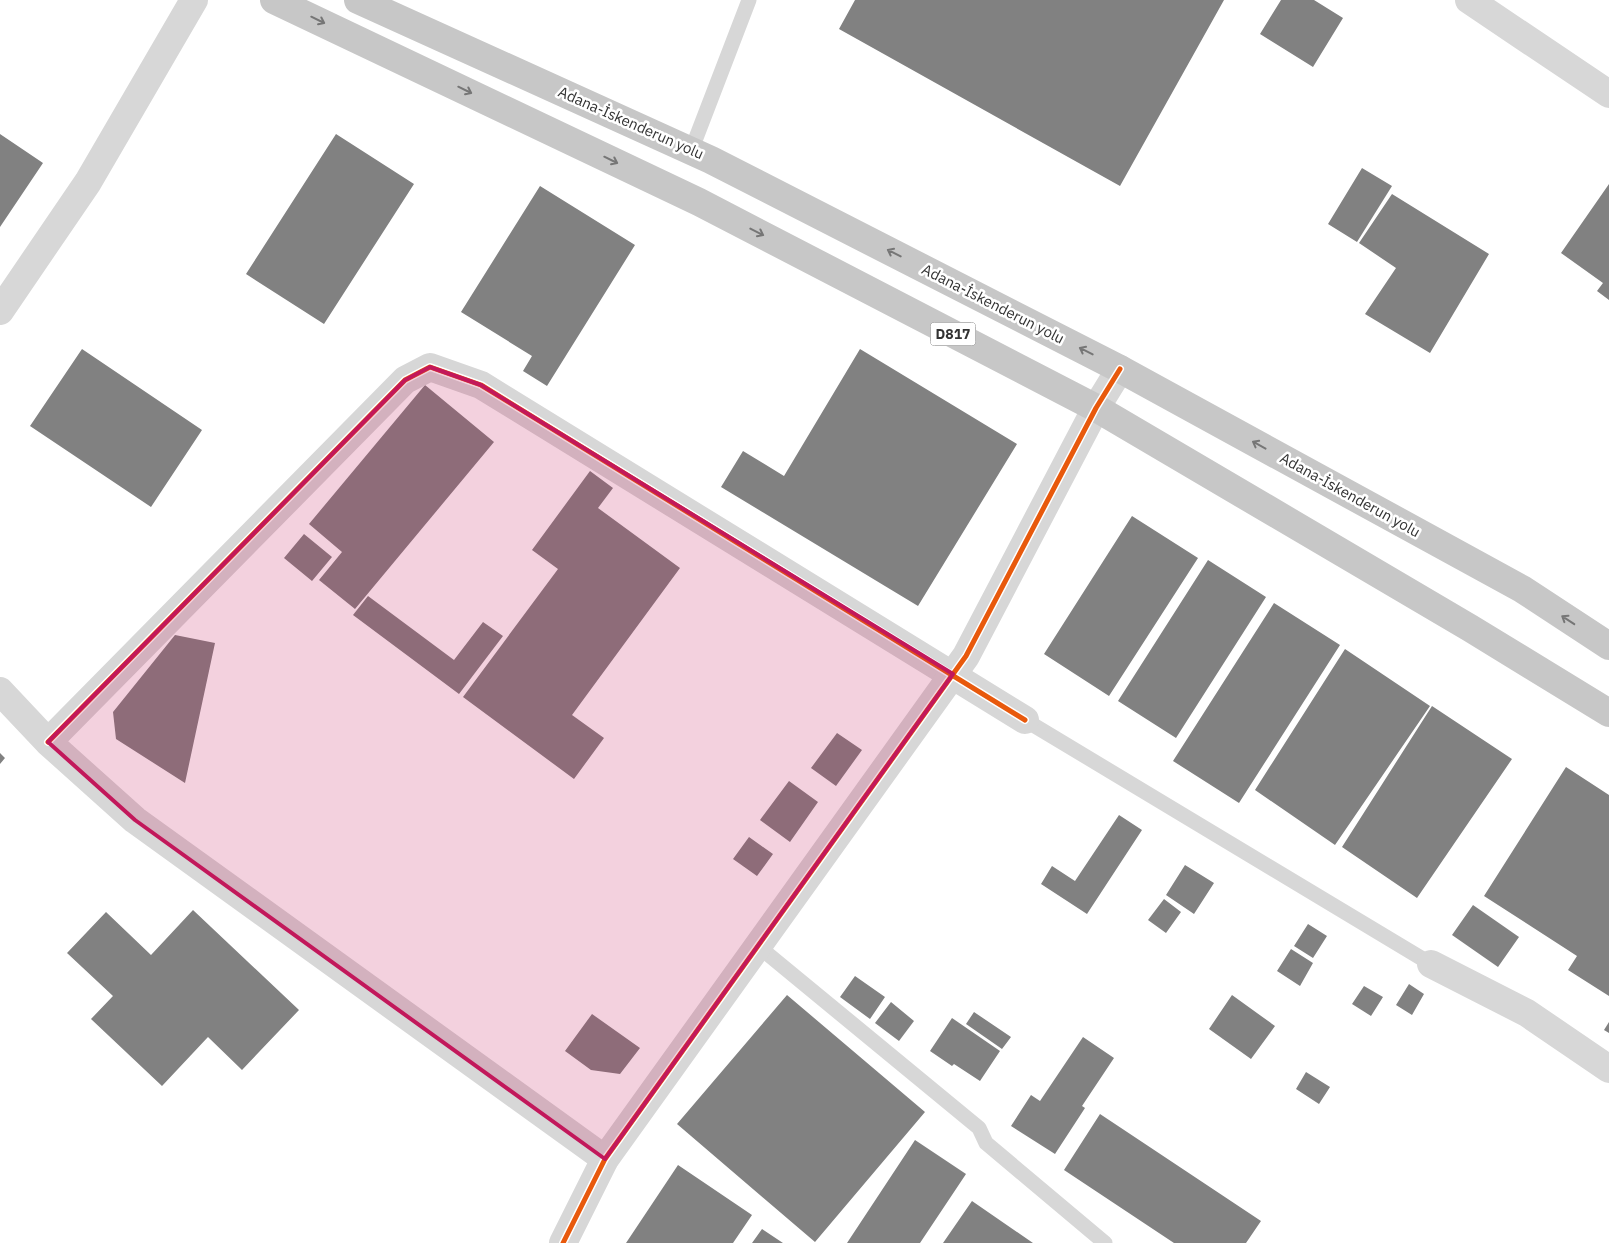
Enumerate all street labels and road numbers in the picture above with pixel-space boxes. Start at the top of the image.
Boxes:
street label: Adana-İskenderun yolu [555,82,707,163]
street label: Adana-İskenderun yolu [919,259,1068,348]
road number: D817 [930,322,976,346]
street label: Adana-İskenderun yolu [1277,448,1424,541]

